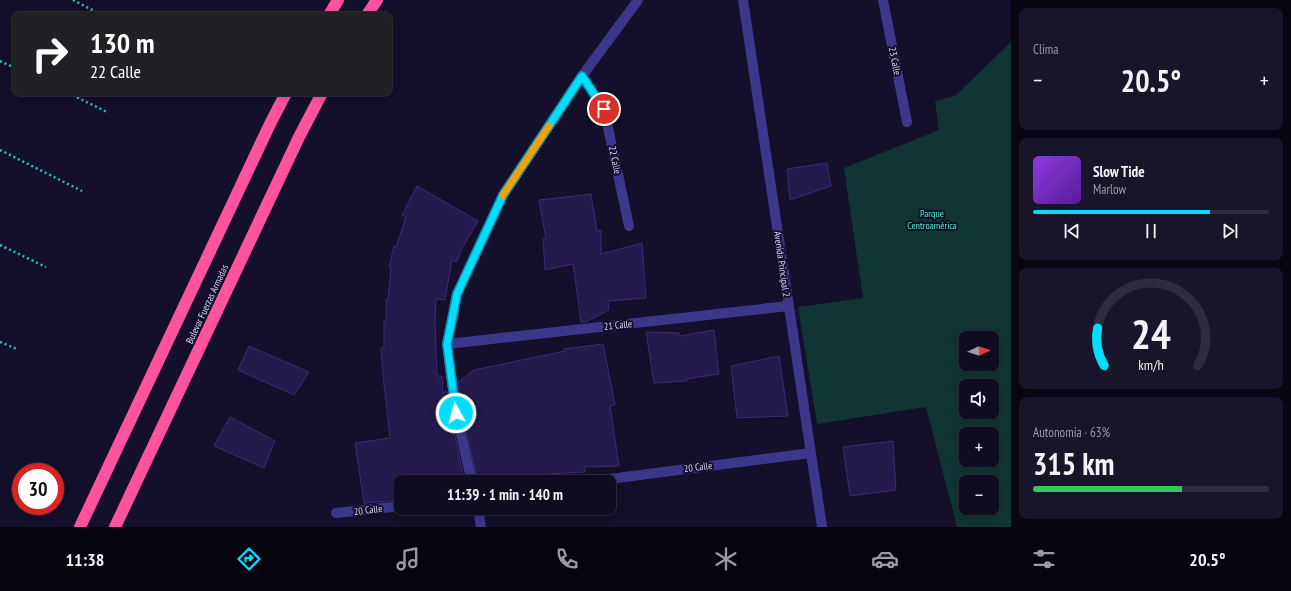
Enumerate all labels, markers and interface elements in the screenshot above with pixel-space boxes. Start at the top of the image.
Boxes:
text: 130 m [90,24,154,61]
icon: right [24,28,76,80]
text: Clima [1033,41,1058,58]
street label: 23 Calle [886,46,904,76]
text: 22 Calle [90,60,141,83]
text: 20.5° [1121,61,1181,100]
text: − [1033,66,1042,94]
text: + [1260,66,1269,94]
pin [587,92,621,126]
icon: arrive [593,98,615,120]
street label: 22 Calle [606,145,624,175]
text: Slow Tide [1093,162,1145,181]
text: Marlow [1093,181,1126,198]
park label: Parque Centroamérica [907,207,957,232]
icon: previous [1061,220,1083,242]
icon: pause [1140,220,1162,242]
icon: next [1219,220,1241,242]
street label: Avenida Principal 2 [771,230,793,298]
street label: Bulevar Fuerzas Armadas [183,262,231,346]
text: 24 [1131,307,1171,360]
street label: 21 Calle [603,317,633,333]
north arrow [959,331,999,371]
map controls [959,331,999,515]
text: km/h [1138,355,1164,374]
button: sound [959,379,999,419]
position arrow [435,392,477,434]
text: Autonomía · 63% [1033,424,1110,441]
button: + [959,427,999,467]
text: 315 km [1033,444,1114,483]
street label: 20 Calle [683,459,713,475]
speed limit sign: 30 [12,463,64,515]
button: − [959,475,999,515]
text: 11:39 · 1 min · 140 m [447,485,563,504]
street label: 20 Calle [353,502,383,518]
icon: directions [235,545,263,573]
icon: music [394,545,422,573]
icon: phone [553,545,581,573]
icon: climate [712,545,740,573]
icon: car [871,545,899,573]
icon: filters [1030,545,1058,573]
text: 11:38 [65,548,104,571]
text: 20.5° [1189,548,1226,571]

